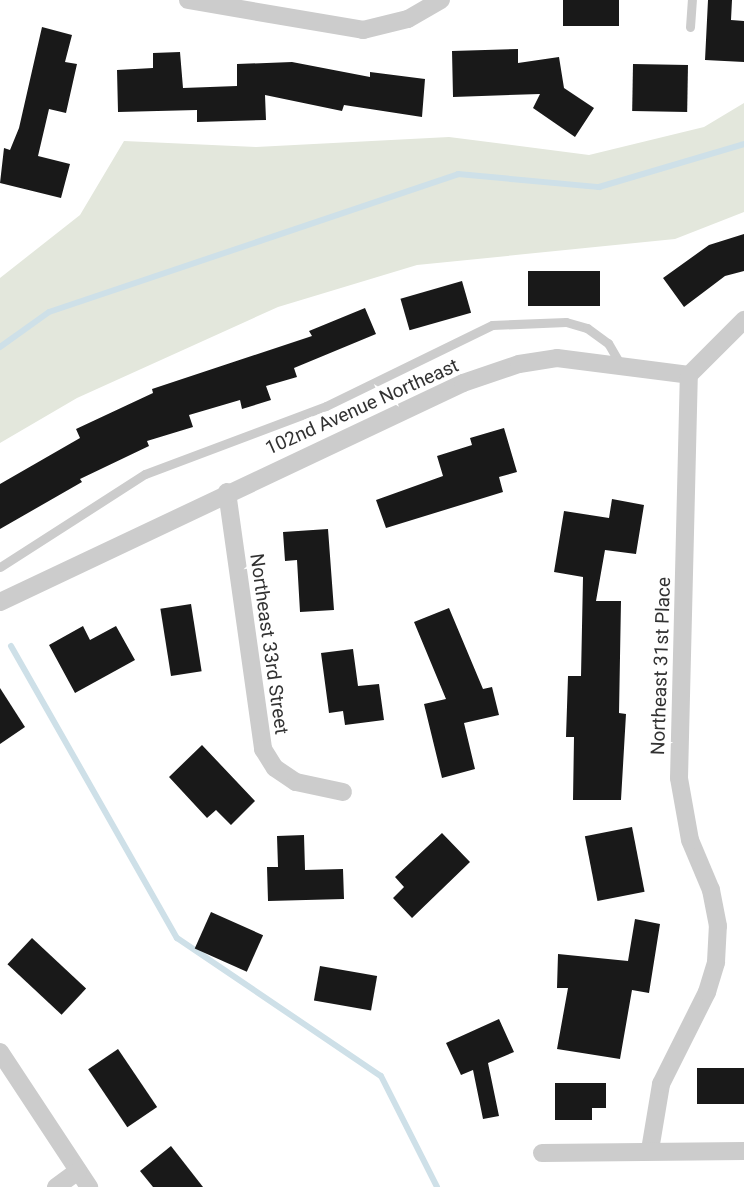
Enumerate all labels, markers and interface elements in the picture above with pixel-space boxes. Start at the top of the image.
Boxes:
street label: 102nd Avenue Northeast [262,354,462,460]
street label: Northeast 33rd Street [245,552,293,736]
street label: Northeast 31st Place [646,577,676,755]

